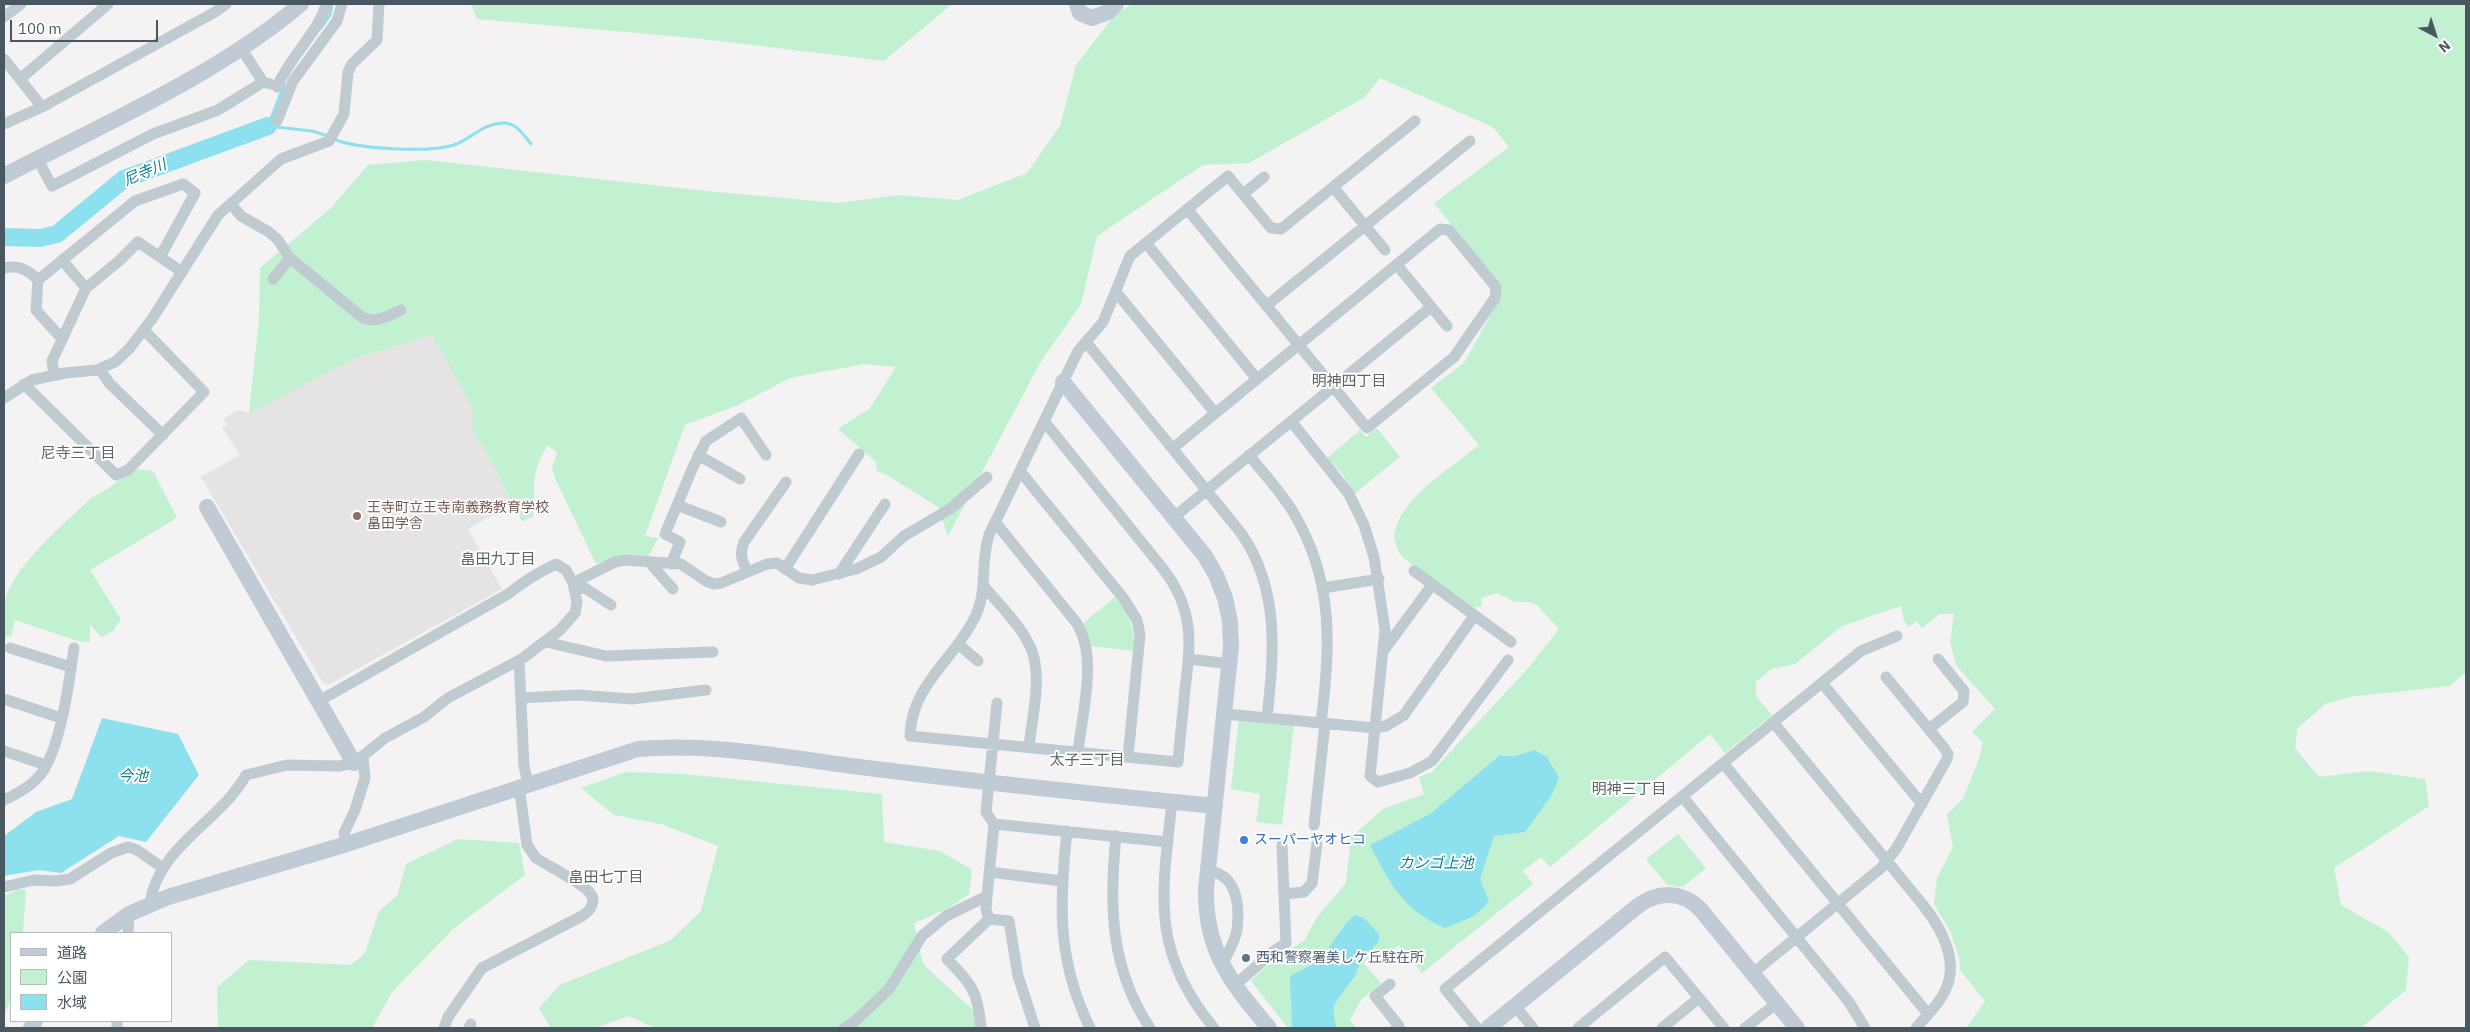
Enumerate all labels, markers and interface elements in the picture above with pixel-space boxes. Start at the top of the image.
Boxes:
scale bar [12,10,160,42]
north arrow [2410,10,2460,60]
text: 100 m [18,19,62,38]
text: N [2435,36,2454,57]
water label: 尼寺川 [121,156,169,190]
district label: 明神四丁目 [1312,373,1386,391]
district label: 尼寺三丁目 [41,445,115,463]
place label: 王寺町立王寺南義務教育学校 畠田学舎 [367,500,549,532]
marker: 王寺町立王寺南義務教育学校 畠田学舎 [351,510,363,522]
district label: 畠田九丁目 [461,551,535,569]
district label: 太子三丁目 [1050,752,1124,770]
water label: 今池 [118,768,148,786]
district label: 明神三丁目 [1592,781,1666,799]
place label: スーパーヤオヒコ [1254,832,1366,848]
marker: スーパーヤオヒコ [1238,834,1250,846]
water label: カンゴ上池 [1399,855,1473,873]
district label: 畠田七丁目 [569,869,643,887]
legend [10,932,172,1022]
text: 道路 [57,943,87,962]
place label: 西和警察署美しケ丘駐在所 [1256,950,1424,966]
marker: 西和警察署美しケ丘駐在所 [1240,952,1252,964]
text: 公園 [57,968,87,987]
text: 水域 [57,993,87,1012]

